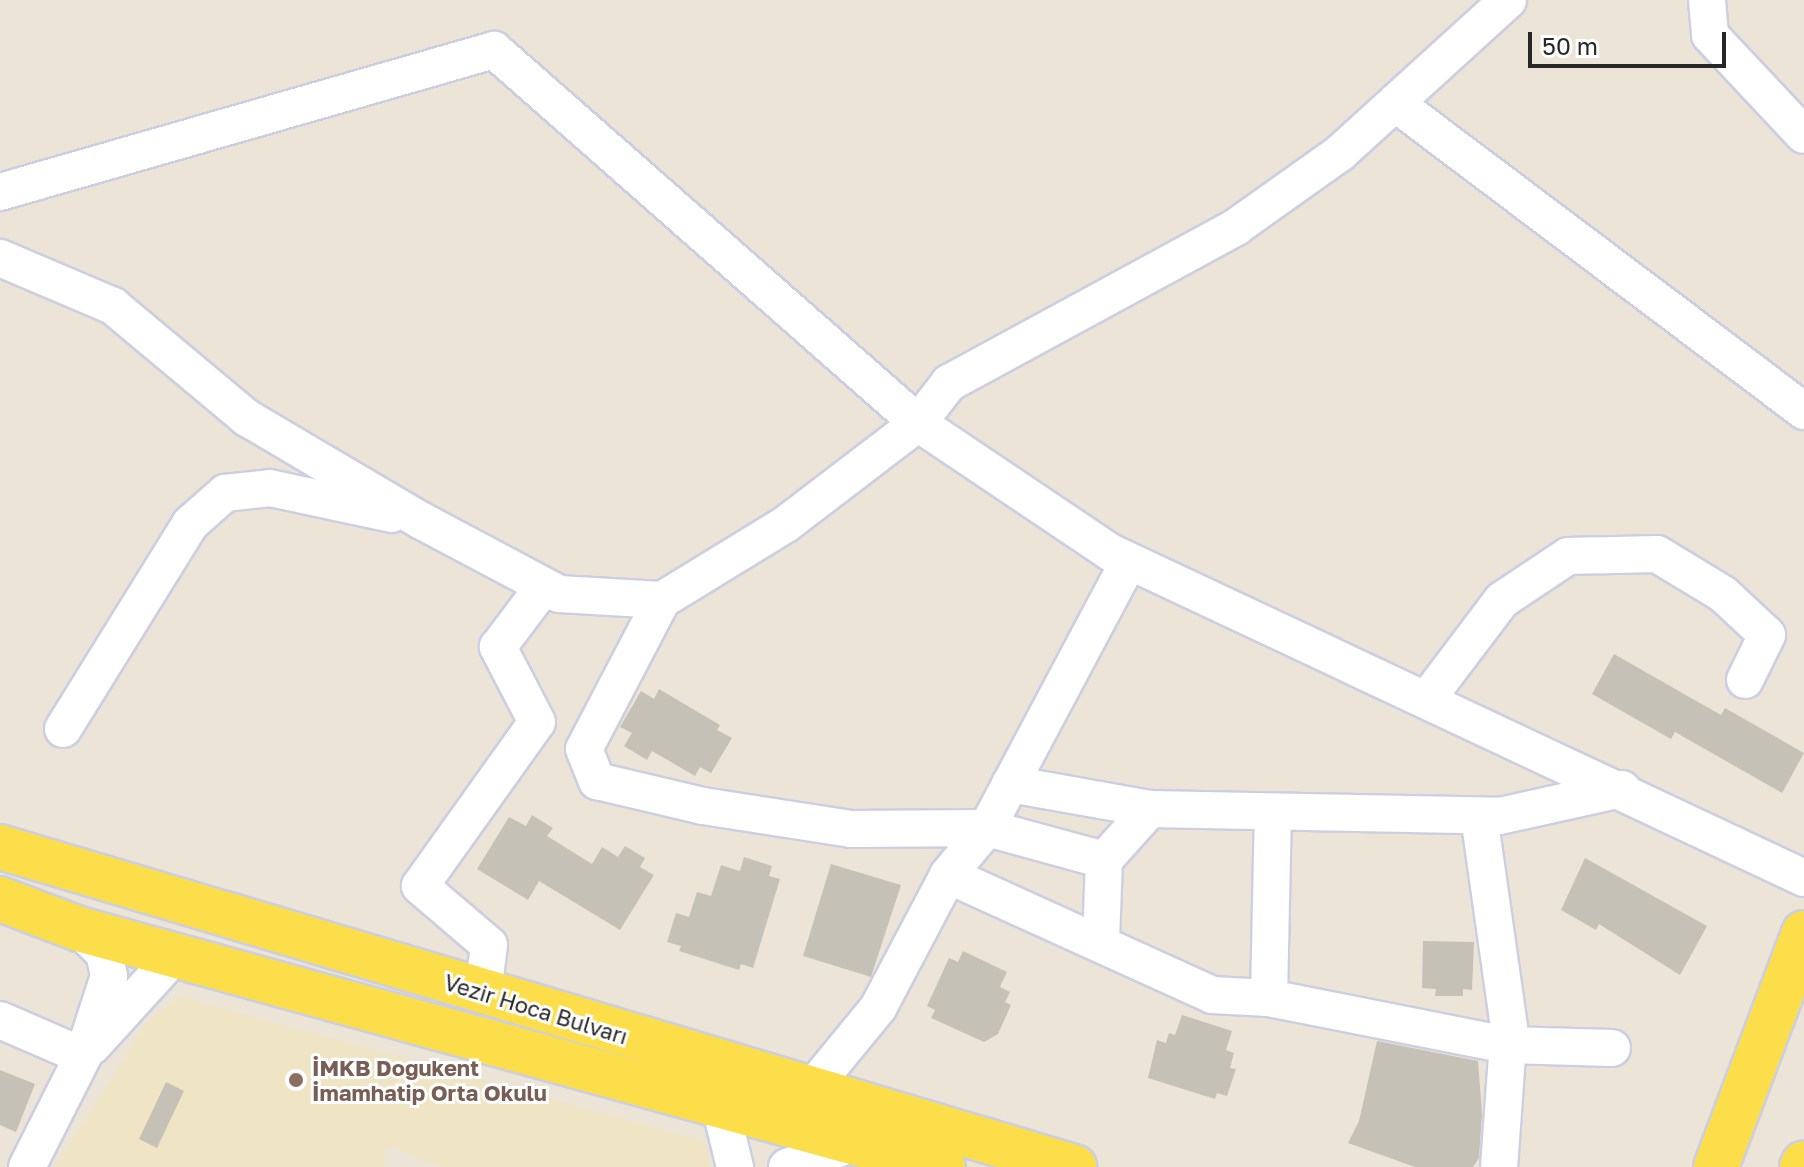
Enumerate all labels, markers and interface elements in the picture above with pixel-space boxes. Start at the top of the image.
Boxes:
scale bar [1532,16,1730,66]
text: 50 m [1542,31,1598,60]
street label: Vezir Hoca Bulvarı [441,969,631,1049]
place label: İMKB Doğukent İmamhatip Orta Okulu [312,1054,547,1106]
marker: İMKB Doğukent İmamhatip Orta Okulu [287,1071,305,1089]

